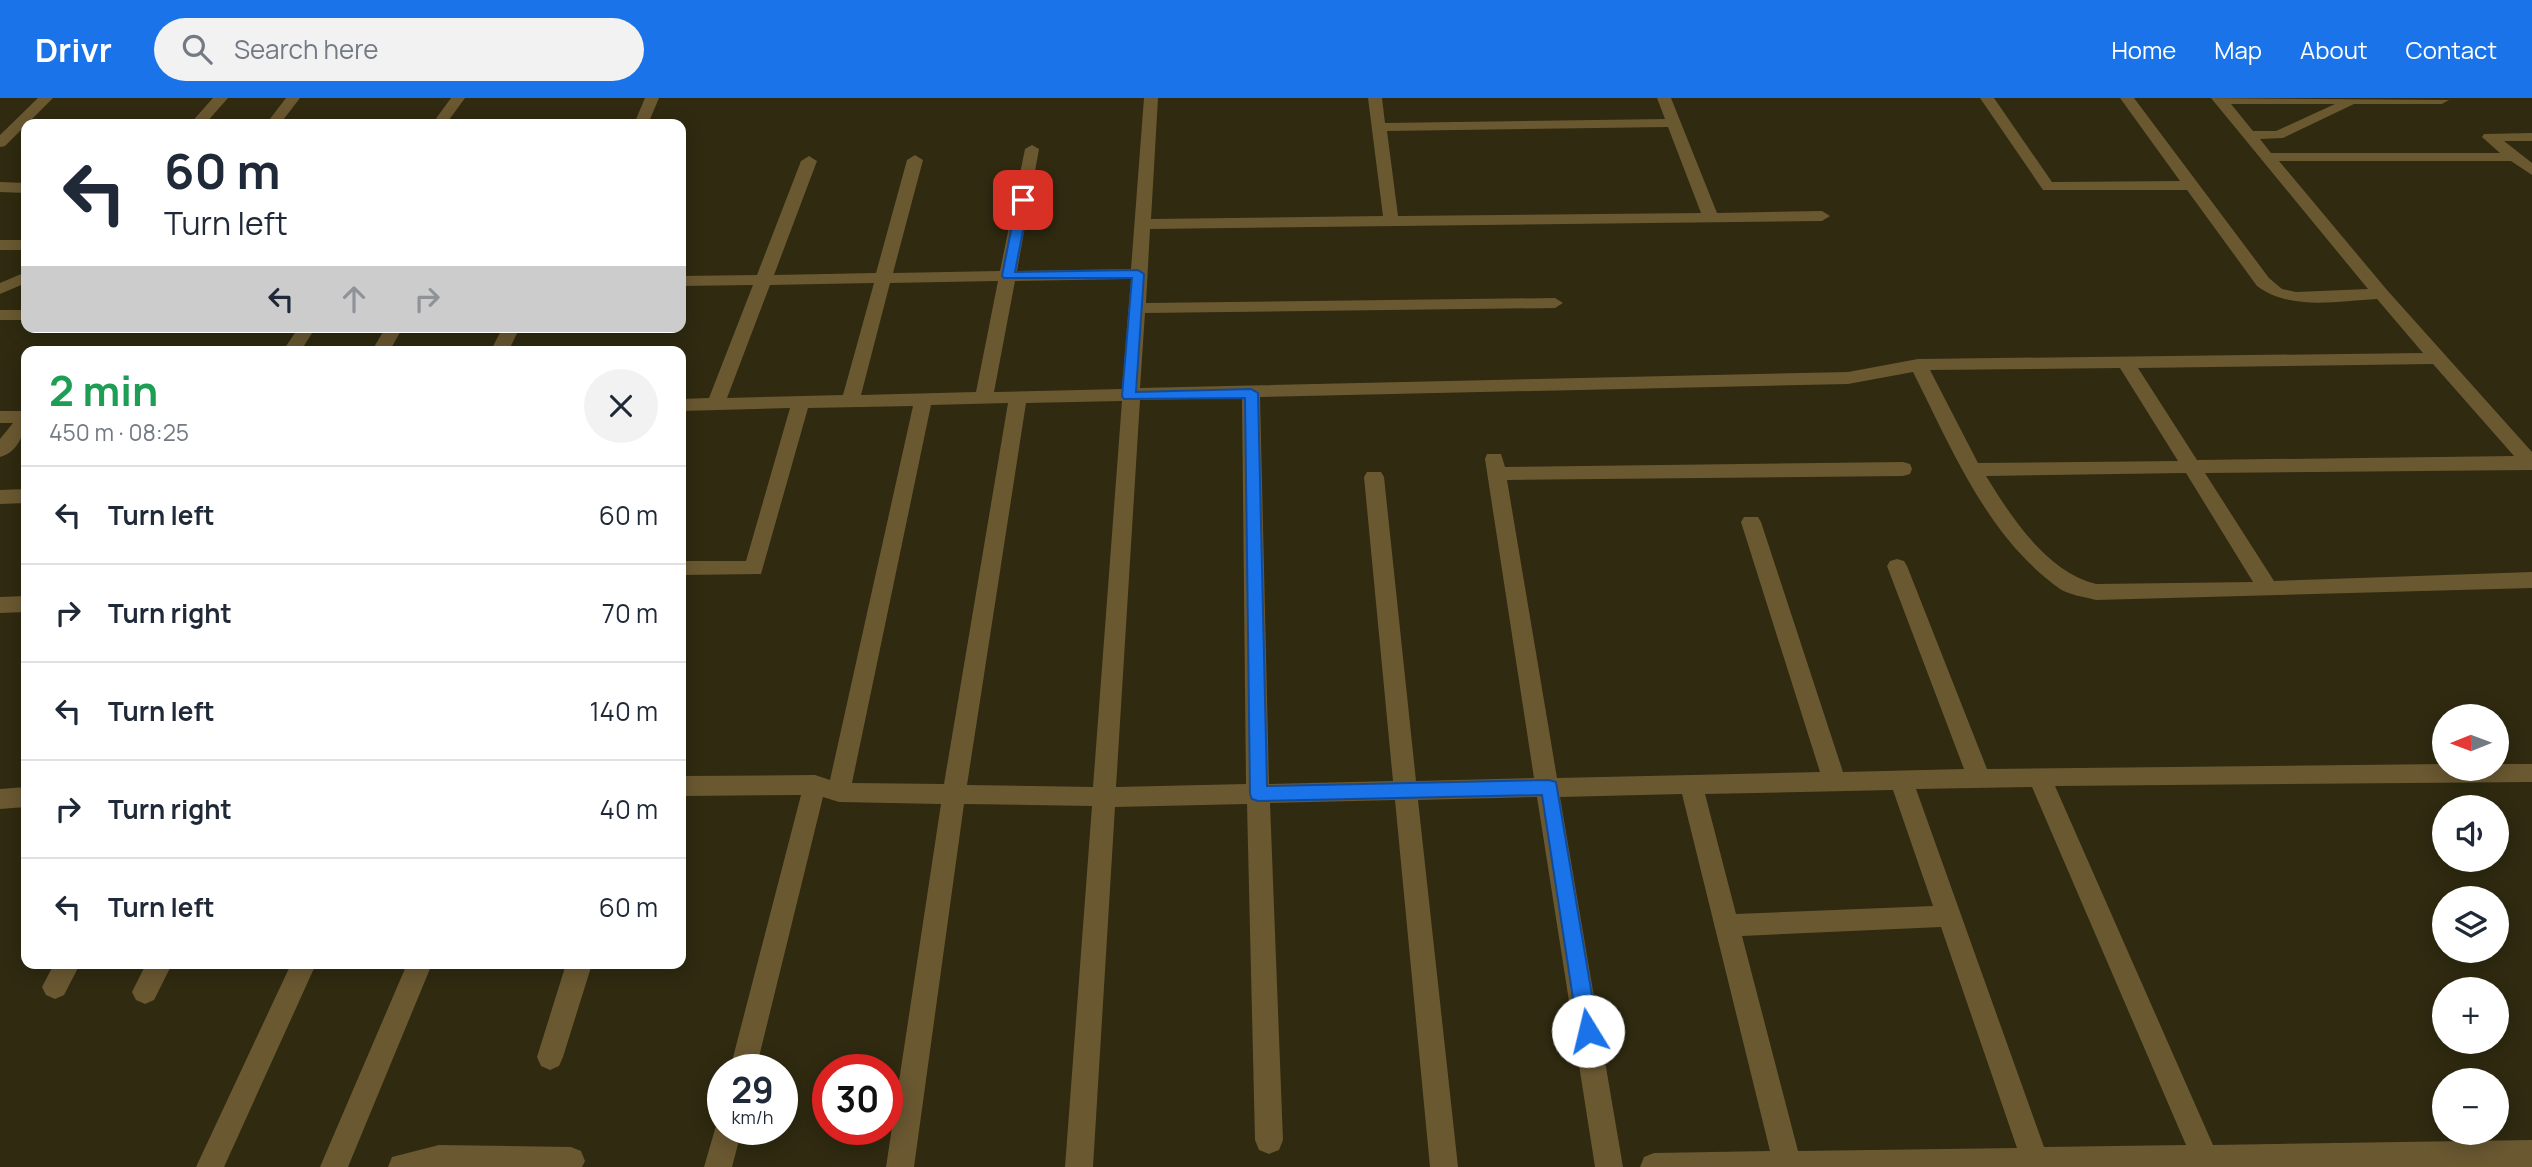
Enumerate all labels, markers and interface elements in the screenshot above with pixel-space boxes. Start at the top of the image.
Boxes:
search box [154,18,644,81]
text: Drivr [35,27,112,72]
icon: search [178,30,216,68]
text: Search here [234,31,378,67]
text: Home [2111,33,2176,66]
text: Map [2214,33,2262,66]
text: About [2300,33,2368,66]
text: Contact [2406,33,2497,66]
text: 60 m [164,137,281,204]
icon: left [49,147,140,238]
pin [993,170,1053,230]
icon: arrive [1004,181,1042,219]
text: Turn left [164,201,288,245]
icon: left [262,280,300,318]
icon: ahead [335,280,373,318]
icon: right [408,280,446,318]
text: 2 min [49,361,158,419]
button: close [584,369,658,443]
text: 450 m · 08:25 [49,416,189,448]
icon: left [49,496,87,534]
text: Turn left [108,497,215,533]
text: 60 m [599,497,658,533]
icon: right [49,594,87,632]
text: Turn right [108,595,232,631]
text: 70 m [602,595,658,631]
icon: left [49,692,87,730]
text: Turn left [108,693,215,729]
text: 140 m [589,693,658,729]
north arrow [2432,704,2510,780]
map controls [2432,704,2509,1145]
icon: right [49,790,87,828]
text: Turn right [108,791,232,827]
text: 40 m [600,791,658,827]
button: sound [2432,795,2509,872]
button: layers [2432,886,2509,963]
icon: left [49,888,87,926]
text: Turn left [108,889,215,925]
text: 60 m [599,889,658,925]
button: + [2432,977,2509,1054]
position arrow [1551,994,1625,1068]
speed limit sign: 30 [812,1054,903,1145]
text: 29 [731,1066,774,1114]
button: − [2432,1068,2509,1145]
text: km/h [732,1105,773,1129]

